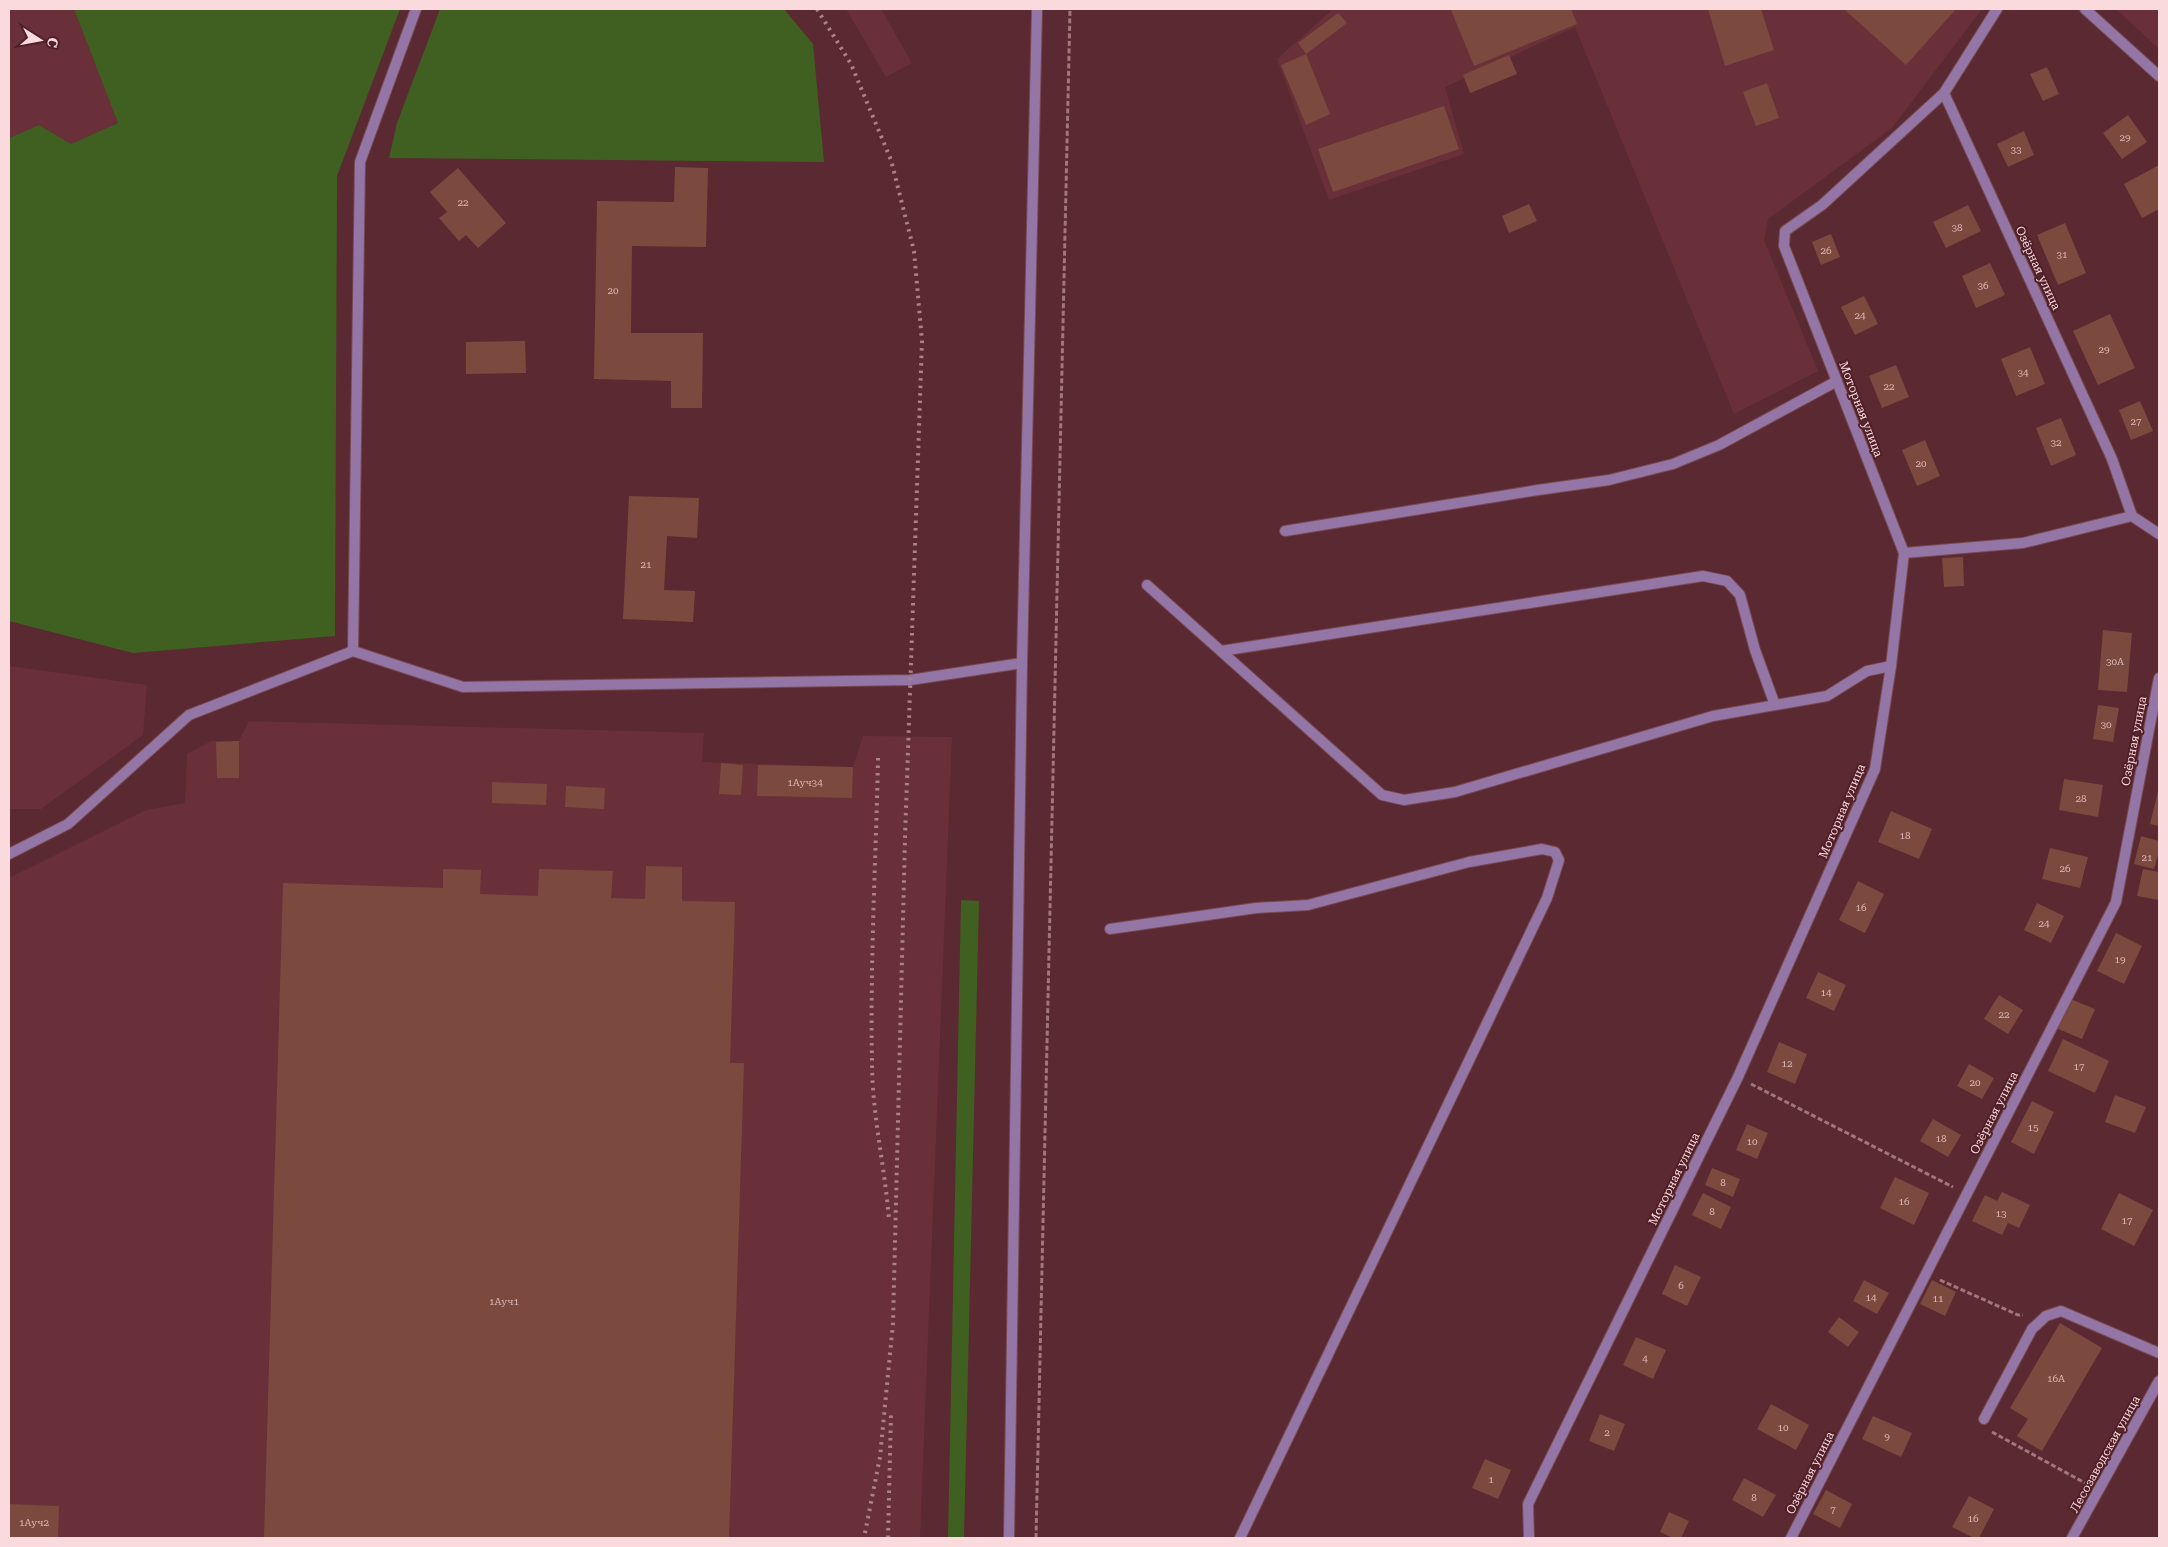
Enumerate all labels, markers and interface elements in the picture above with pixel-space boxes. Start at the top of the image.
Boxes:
north arrow [15,15,65,65]
text: С [44,36,62,49]
house number: 29 [2119,132,2131,143]
house number: 33 [2010,144,2022,155]
house number: 22 [457,197,469,208]
house number: 38 [1951,222,1963,233]
street label: Озёрная улица [2012,224,2064,313]
house number: 26 [1820,245,1832,256]
house number: 31 [2056,249,2068,260]
house number: 36 [1977,280,1989,291]
house number: 20 [607,285,619,296]
house number: 24 [1854,310,1866,321]
house number: 29 [2098,344,2110,355]
street label: Моторная улица [1836,359,1886,459]
house number: 34 [2017,367,2029,378]
house number: 22 [1883,381,1895,392]
house number: 27 [2130,416,2142,427]
house number: 32 [2050,437,2062,448]
house number: 20 [1915,458,1927,469]
house number: 21 [640,559,652,570]
house number: 30А [2106,656,2124,667]
street label: Озёрная улица [2118,695,2150,787]
house number: 30 [2100,719,2112,730]
street label: Моторная улица [1816,761,1868,860]
house number: 1Ауч34 [787,777,823,788]
house number: 28 [2075,793,2087,804]
house number: 18 [1899,830,1911,841]
house number: 21 [2141,852,2153,863]
house number: 26 [2059,863,2071,874]
house number: 16 [1855,902,1867,913]
house number: 24 [2038,918,2050,929]
house number: 19 [2114,954,2126,965]
house number: 14 [1820,987,1832,998]
house number: 22 [1998,1009,2010,1020]
house number: 12 [1781,1058,1793,1069]
house number: 17 [2073,1061,2085,1072]
street label: Озёрная улица [1967,1069,2021,1157]
house number: 20 [1969,1077,1981,1088]
house number: 15 [2027,1122,2039,1133]
street label: Моторная улица [1646,1130,1703,1228]
house number: 18 [1935,1133,1947,1144]
house number: 10 [1746,1136,1758,1147]
house number: 8 [1720,1177,1726,1188]
house number: 16 [1898,1196,1910,1207]
house number: 8 [1709,1206,1715,1217]
house number: 13 [1995,1208,2007,1219]
house number: 17 [2121,1215,2133,1226]
house number: 6 [1678,1280,1684,1291]
house number: 14 [1865,1292,1877,1303]
house number: 11 [1932,1293,1944,1304]
house number: 1Ауч1 [489,1296,519,1307]
house number: 4 [1642,1353,1648,1364]
house number: 16А [2047,1373,2065,1384]
street label: Лесозаводская улица [2067,1393,2143,1515]
house number: 10 [1777,1422,1789,1433]
house number: 2 [1604,1427,1610,1438]
street label: Озёрная улица [1783,1429,1837,1517]
house number: 9 [1884,1431,1890,1442]
house number: 1 [1488,1474,1494,1485]
house number: 8 [1751,1492,1757,1503]
house number: 7 [1830,1504,1836,1515]
house number: 16 [1967,1513,1979,1524]
house number: 1Ауч2 [19,1517,49,1528]

